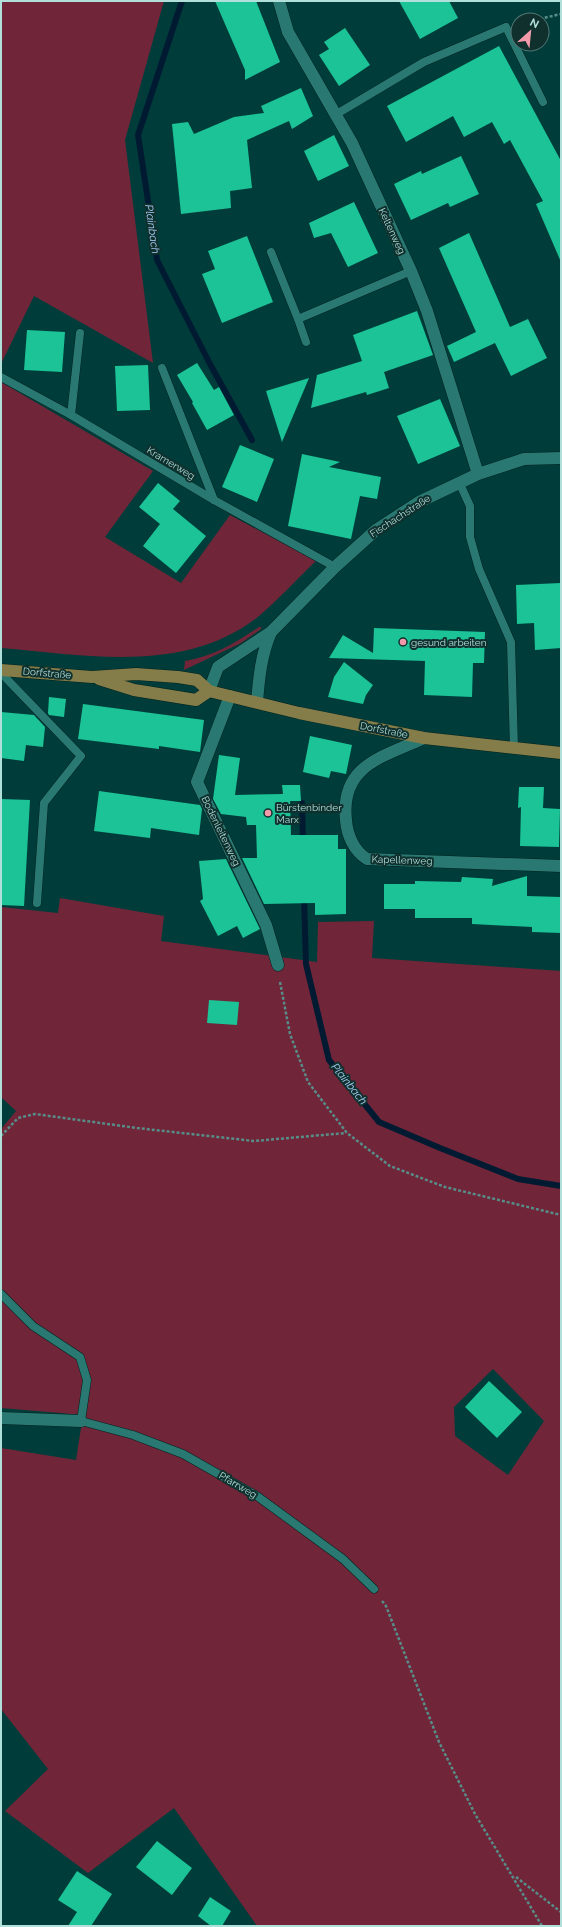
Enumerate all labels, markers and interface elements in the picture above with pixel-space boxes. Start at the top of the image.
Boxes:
north arrow [510,12,550,52]
text: N [528,16,541,31]
water label: Plainbach [142,204,162,254]
street label: Keltenweg [377,206,407,256]
street label: Kramerweg [145,444,197,482]
street label: Fischachstraße [368,492,432,540]
marker: gesund arbeiten [398,637,408,647]
place label: gesund arbeiten [411,637,487,648]
street label: Dorfstraße [22,665,72,681]
street label: Dorfstraße [359,720,409,740]
street label: Bodenleitenweg [199,794,243,868]
place label: Bürstenbinder Marx [276,802,342,825]
marker: Bürstenbinder Marx [263,808,273,818]
street label: Kapellenweg [371,853,433,867]
water label: Plainbach [328,1061,370,1107]
street label: Pfarrweg [217,1470,259,1500]

